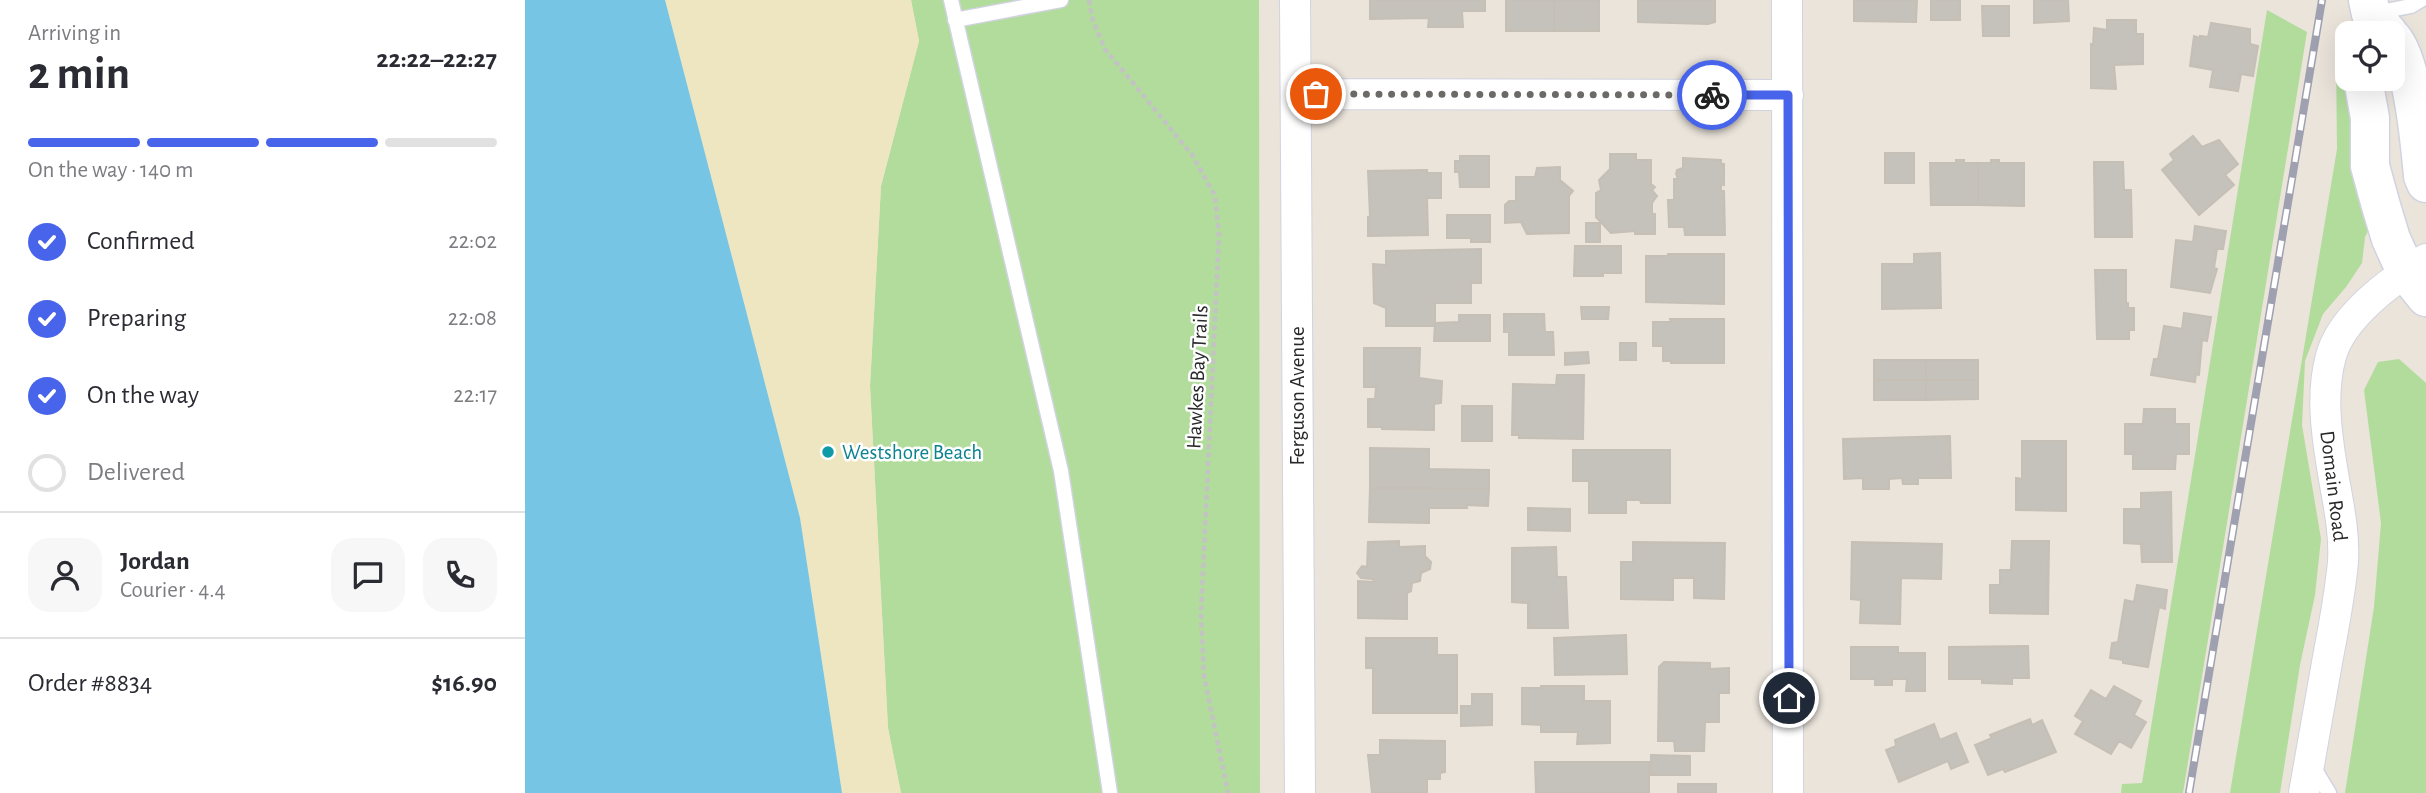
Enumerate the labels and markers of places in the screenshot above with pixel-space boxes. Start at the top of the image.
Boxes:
pin [1286,64,1346,124]
place label: Westshore Beach [842,442,982,463]
marker: Westshore Beach [820,444,836,460]
pin [1759,668,1819,728]

